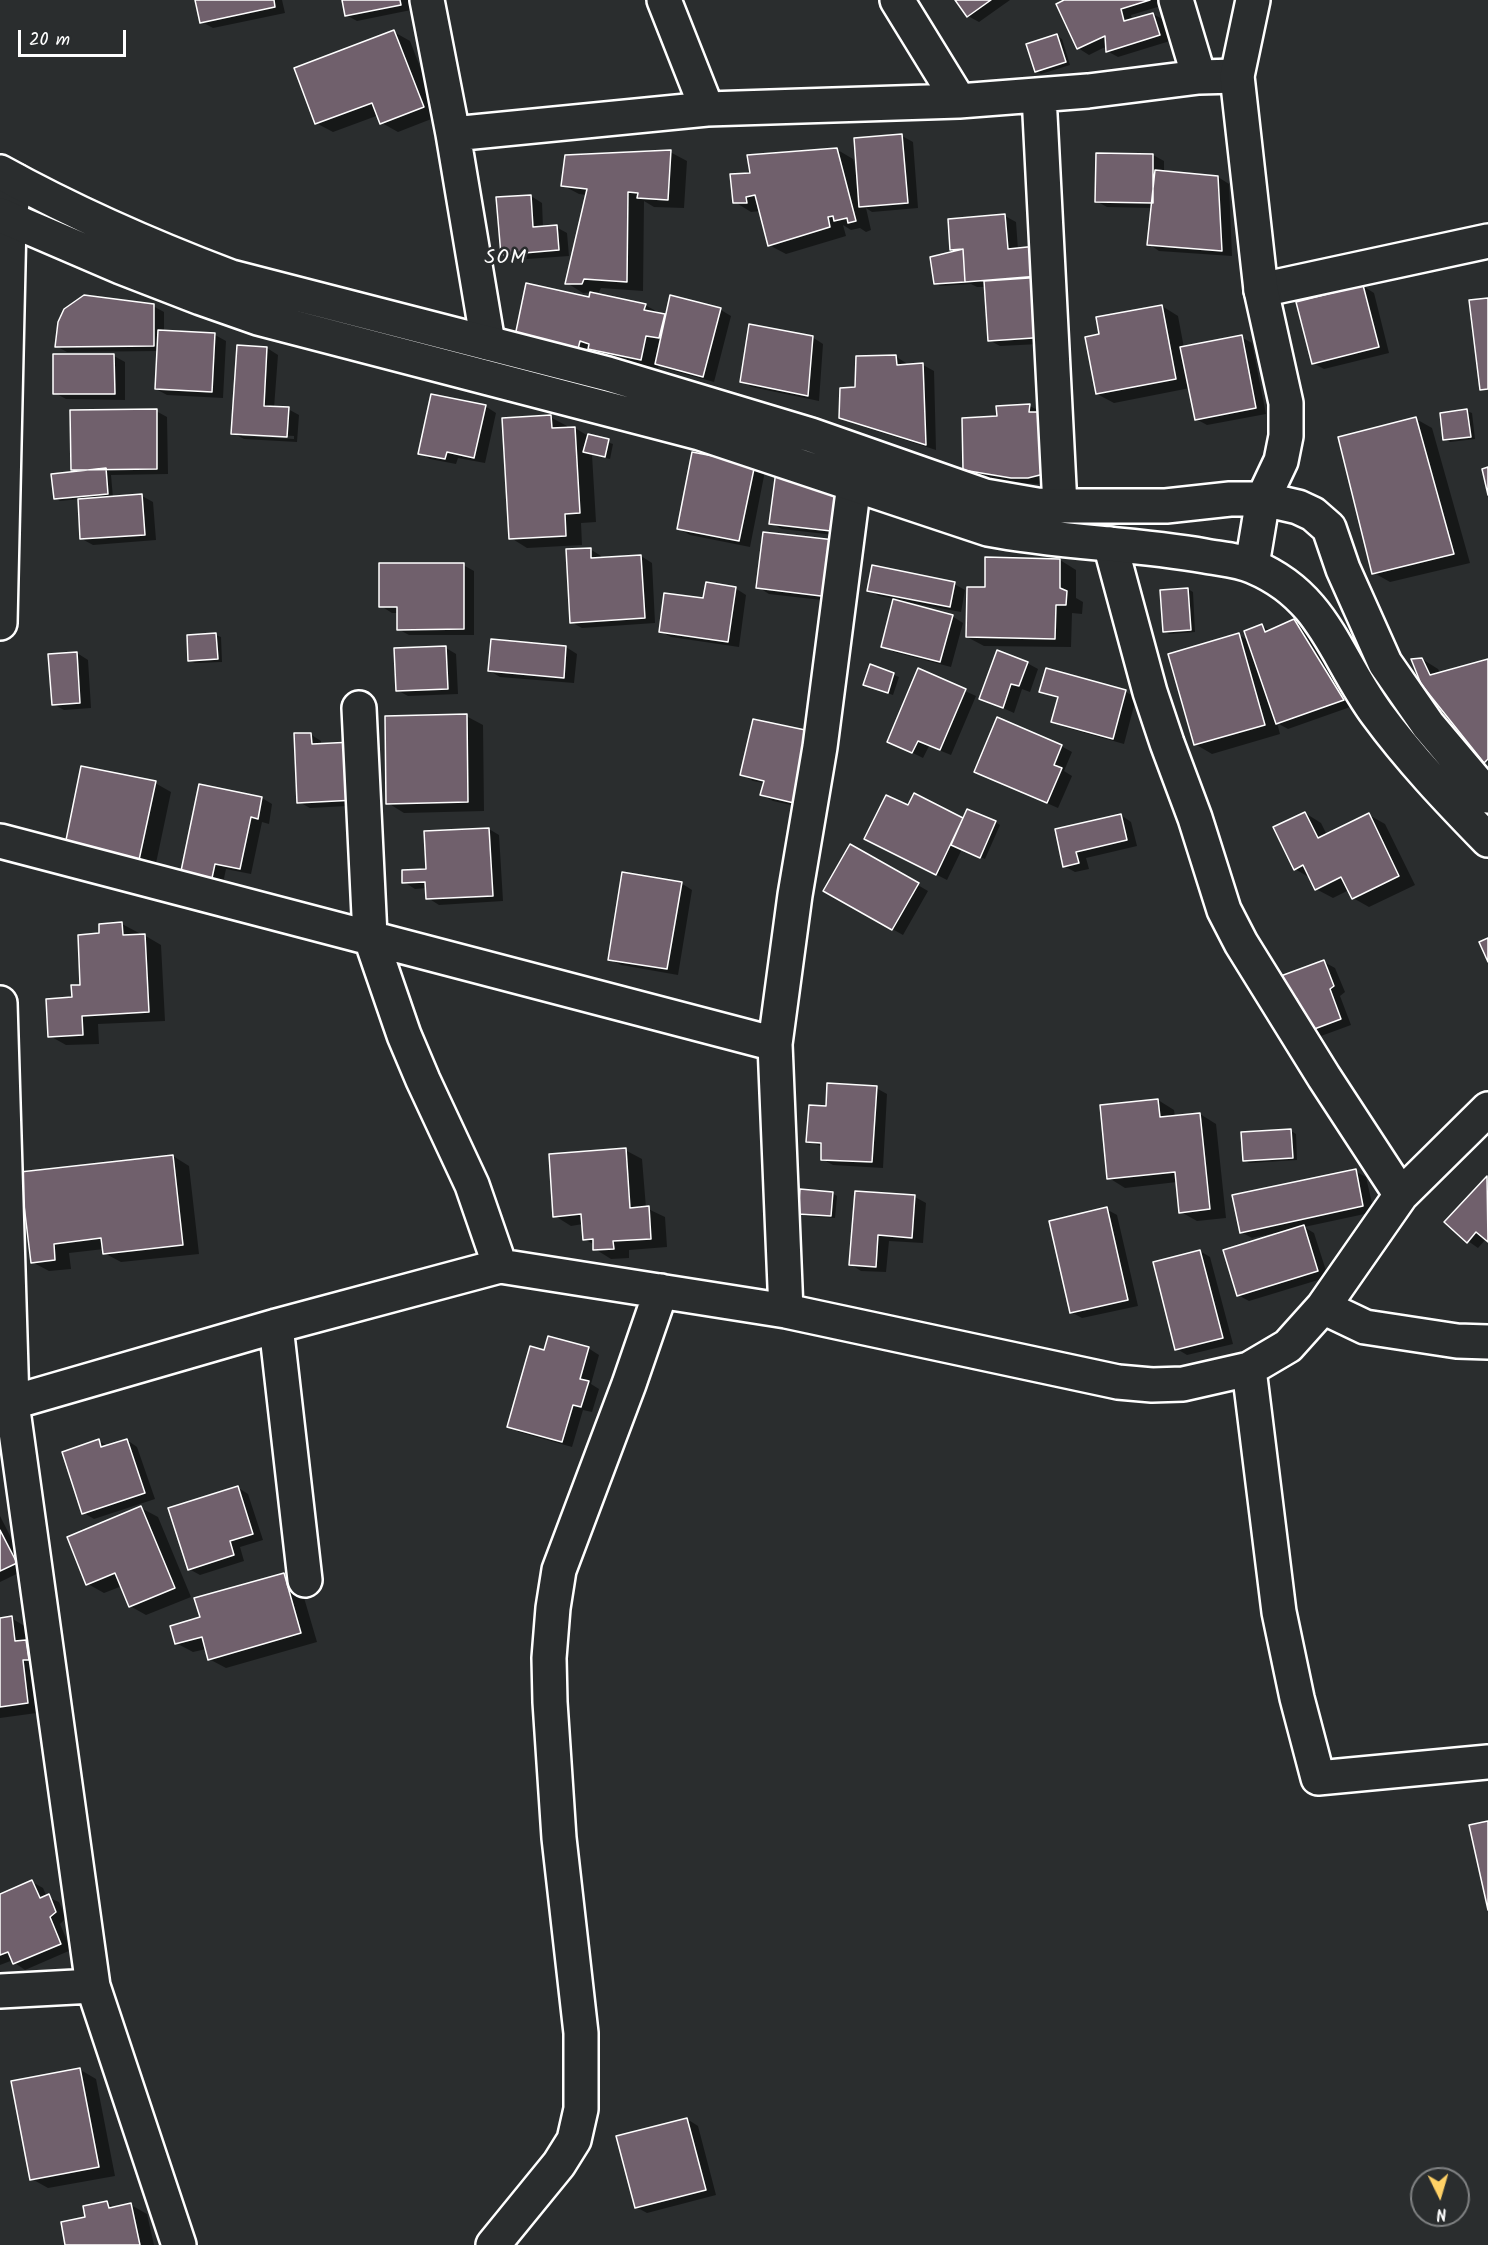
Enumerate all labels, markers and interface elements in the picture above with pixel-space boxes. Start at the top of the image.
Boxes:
scale bar [21,18,129,56]
text: 20 m [29,26,70,55]
district label: SOM [484,248,528,272]
north arrow [1410,2167,1470,2227]
text: N [1435,2201,1448,2226]

